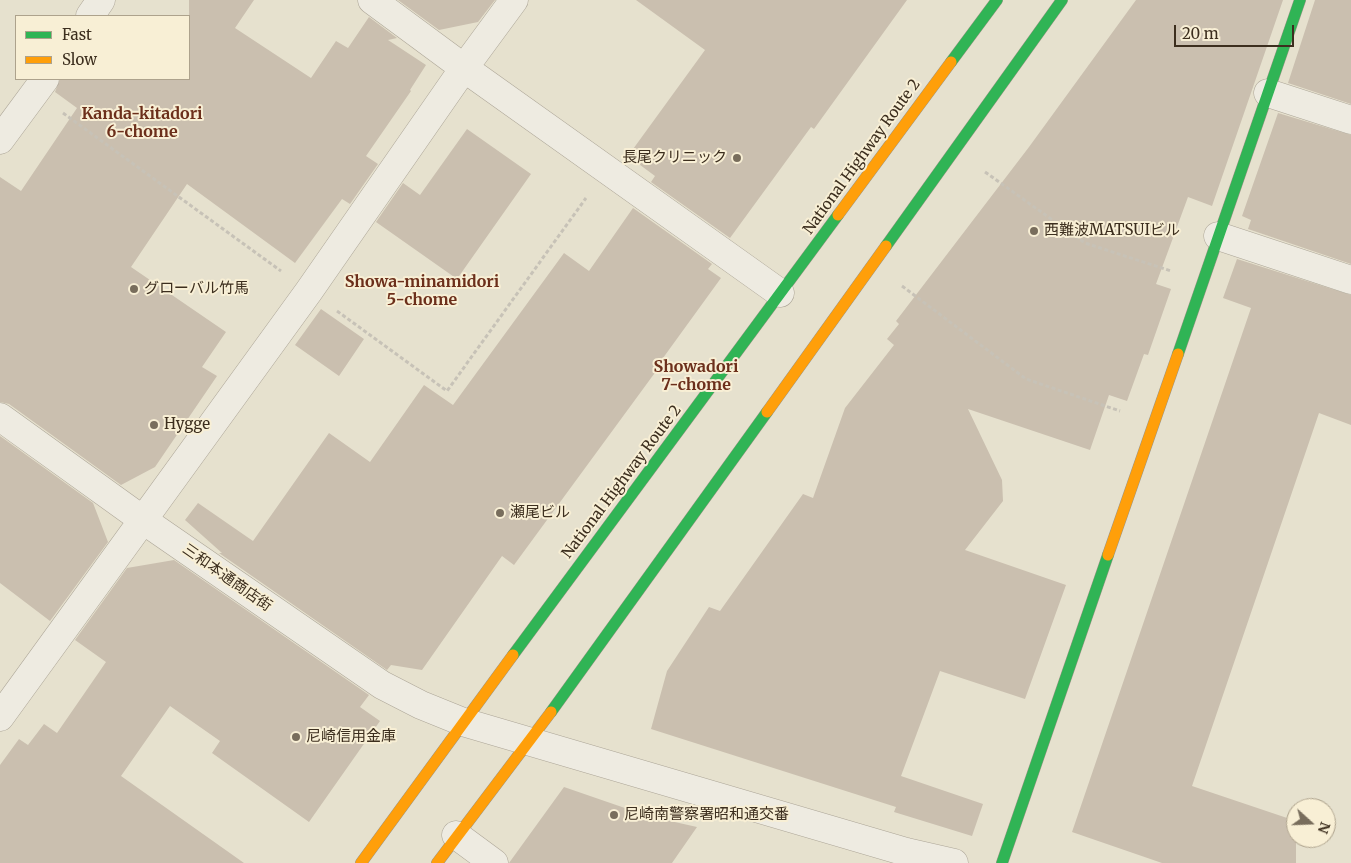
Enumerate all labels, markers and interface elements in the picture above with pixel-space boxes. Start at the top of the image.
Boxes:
legend [15,15,190,80]
scale bar [1176,15,1296,47]
text: 20 m [1182,24,1219,43]
text: Fast [62,25,92,44]
text: Slow [62,50,97,69]
street label: National Highway Route 2 [800,76,924,238]
district label: Kanda-kitadori 6-chome [81,104,203,142]
place label: 長尾クリニック [622,149,727,167]
marker: 長尾クリニック [731,152,743,164]
place label: 西難波MATSUIビル [1044,222,1180,240]
marker: 西難波MATSUIビル [1028,225,1040,237]
district label: Showa-minamidori 5-chome [345,272,499,310]
place label: グローバル竹馬 [144,280,249,298]
marker: グローバル竹馬 [128,283,140,295]
district label: Showadori 7-chome [654,357,738,395]
street label: National Highway Route 2 [558,402,686,562]
place label: Hygge [164,416,210,434]
marker: Hygge [148,419,160,431]
place label: 瀬尾ビル [510,504,570,522]
marker: 瀬尾ビル [494,507,506,519]
street label: 三和本通商店街 [179,541,275,615]
place label: 尼崎信用金庫 [306,728,396,746]
marker: 尼崎信用金庫 [290,731,302,743]
north arrow [1286,798,1336,848]
place label: 尼崎南警察署昭和通交番 [624,806,789,824]
marker: 尼崎南警察署昭和通交番 [608,809,620,821]
text: N [1314,820,1335,836]

